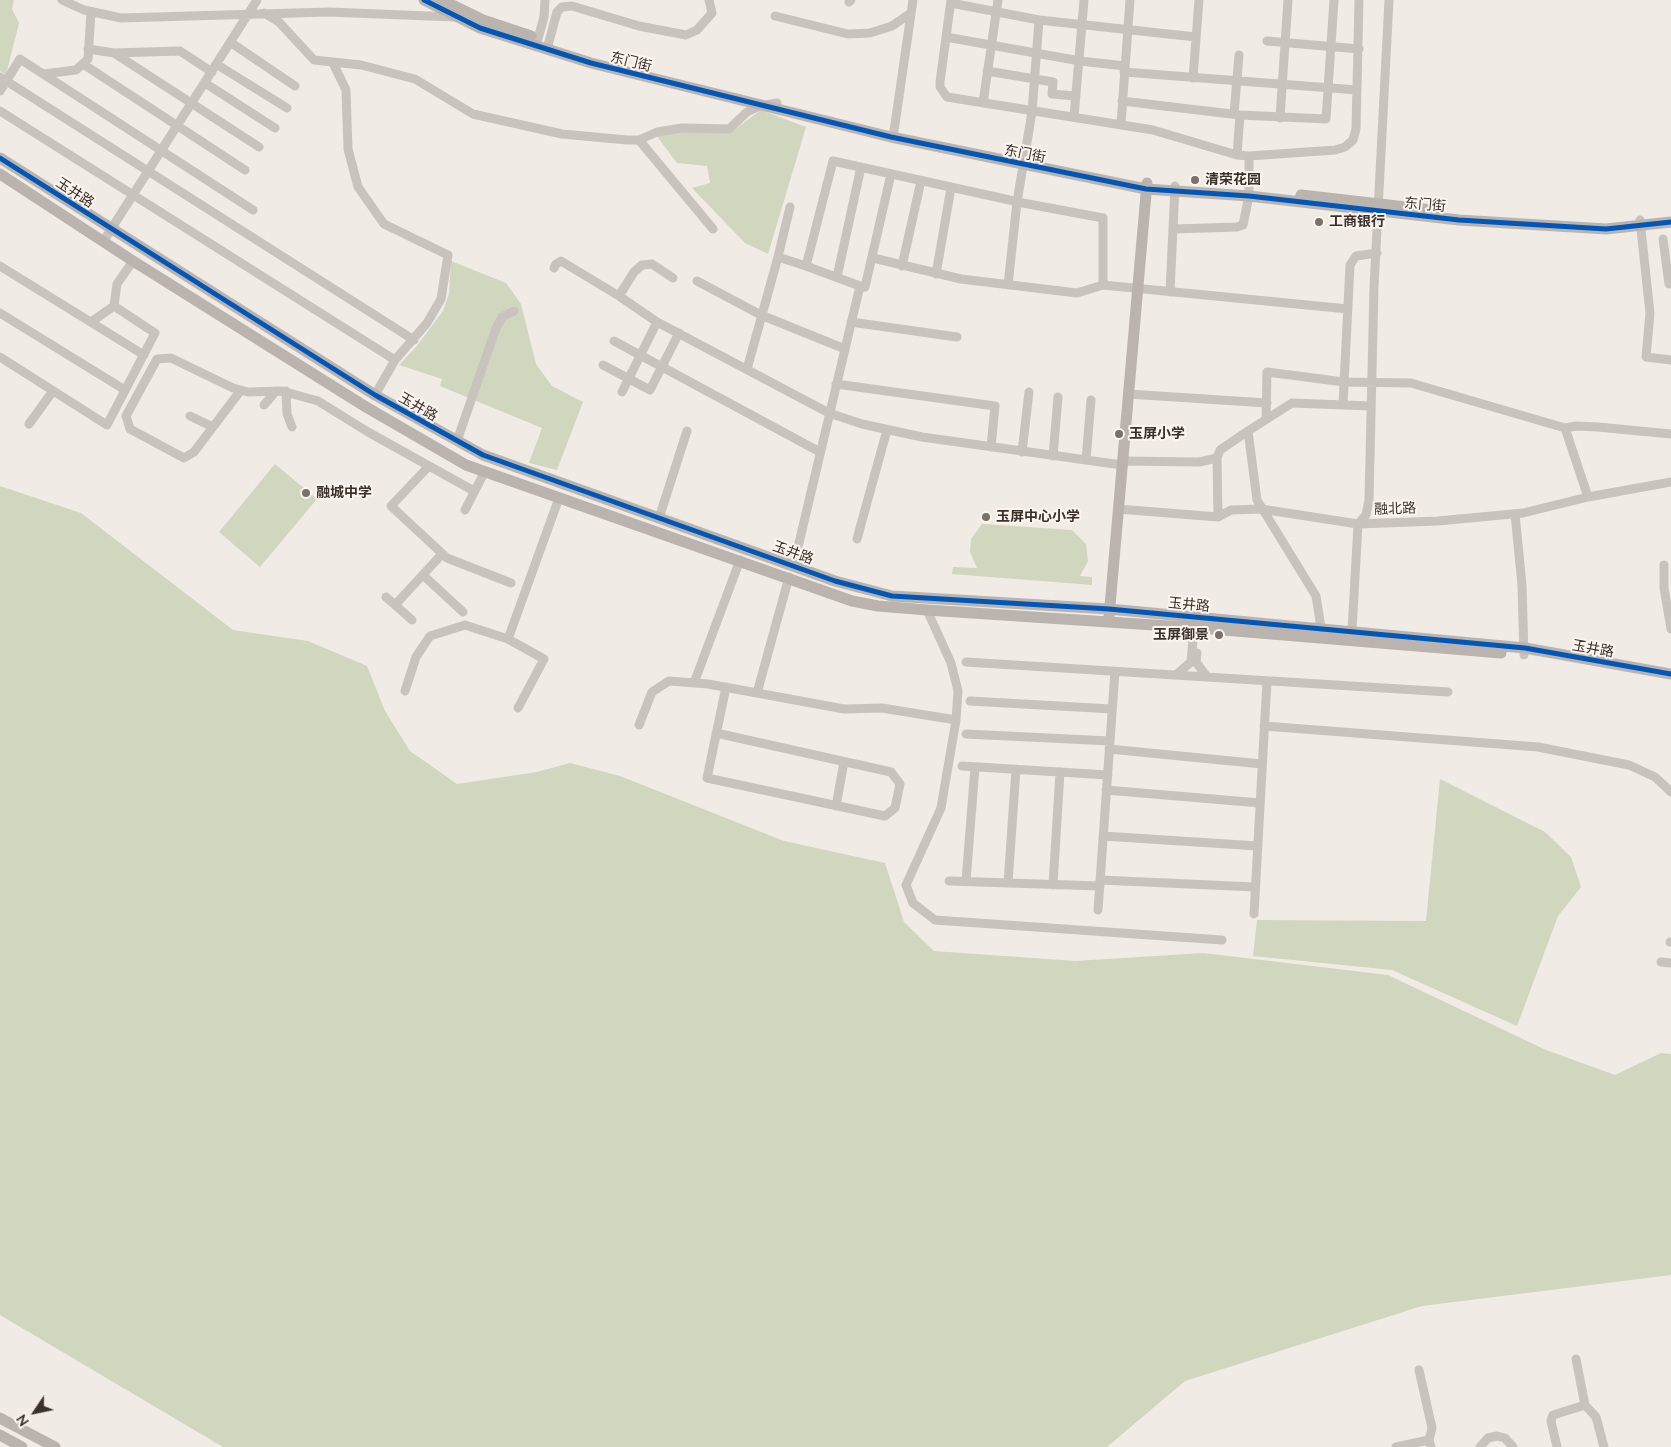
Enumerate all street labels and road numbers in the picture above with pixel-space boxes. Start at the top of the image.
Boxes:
street label: 东门街 [609,49,653,75]
street label: 东门街 [1003,142,1047,166]
street label: 玉井路 [53,175,97,211]
street label: 东门街 [1403,195,1447,215]
street label: 玉井路 [396,389,440,425]
street label: 融北路 [1374,500,1416,518]
street label: 玉井路 [770,538,816,568]
street label: 玉井路 [1167,595,1211,615]
street label: 玉井路 [1571,637,1615,661]

